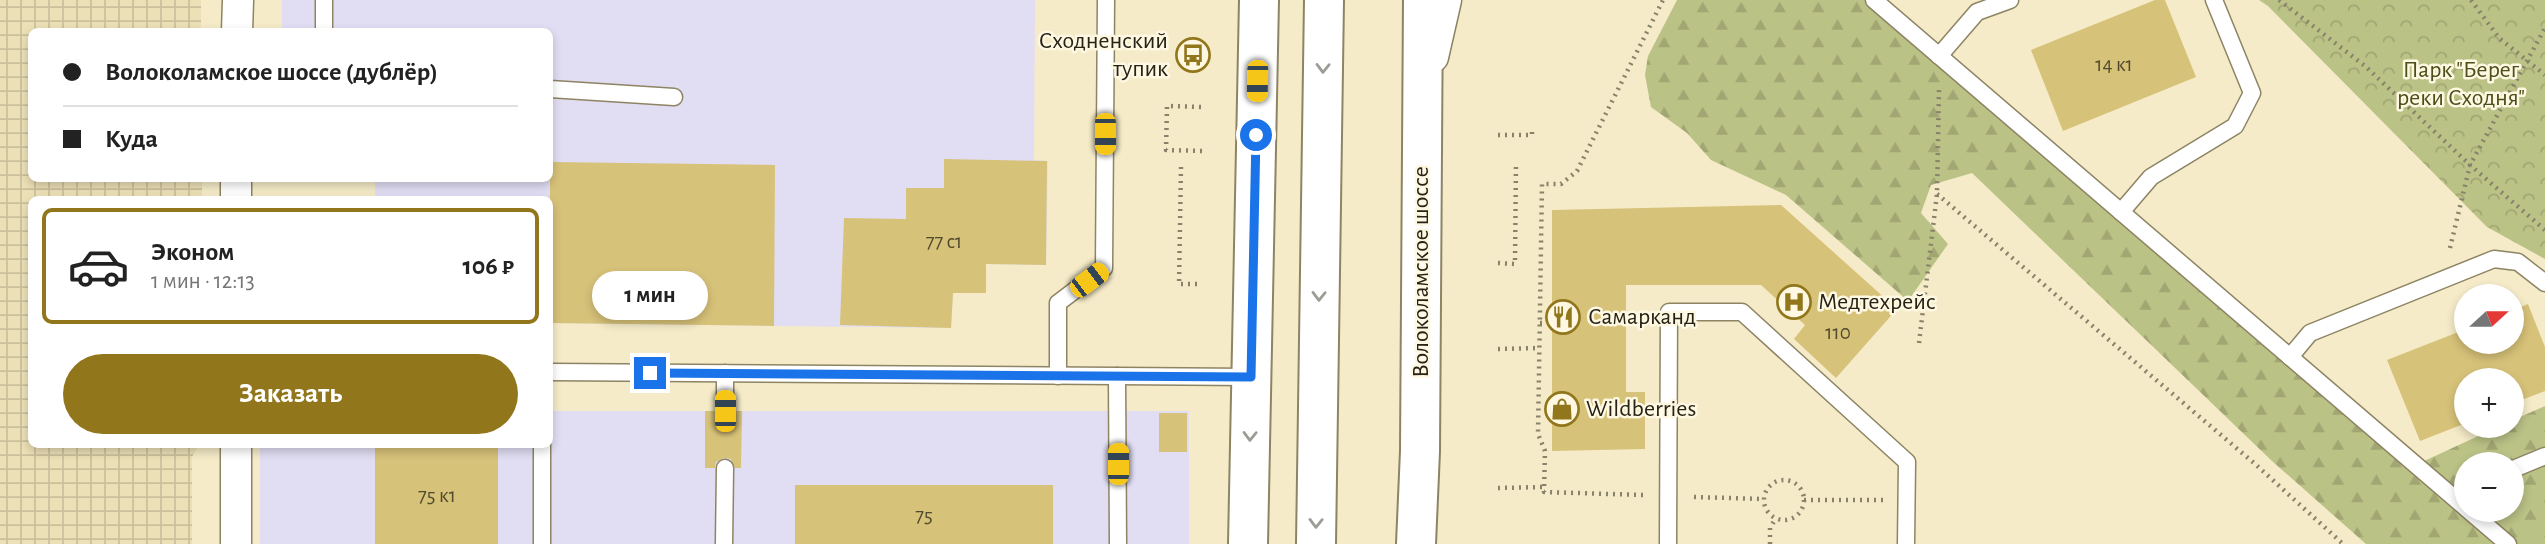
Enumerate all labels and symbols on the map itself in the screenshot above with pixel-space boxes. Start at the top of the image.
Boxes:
place label: Сходненский тупик [1039,29,1168,81]
bus stop icon: Сходненский тупик [1174,36,1212,74]
house number: 14 к1 [2095,54,2133,75]
park label: Парк "Берег реки Сходня" [2397,58,2525,110]
car [1247,60,1268,102]
one-way arrow [1315,63,1330,74]
car [1095,113,1116,155]
route start [1240,119,1272,151]
street label: Волоколамское шоссе [1409,166,1433,378]
house number: 77 с1 [926,231,962,252]
car [1066,259,1113,301]
callout: 1 мин [592,272,708,320]
hospital icon: Медтехрейс [1775,283,1813,321]
north arrow [2454,284,2524,354]
place label: Медтехрейс [1818,290,1936,314]
one-way arrow [1311,291,1327,301]
restaurant icon: Самарканд [1544,298,1582,336]
place label: Самарканд [1588,305,1696,329]
house number: 110 [1825,322,1851,343]
route end [634,357,666,389]
car [715,390,736,432]
shop icon: Wildberries [1543,390,1581,428]
place label: Wildberries [1586,397,1696,421]
one-way arrow [1242,431,1258,441]
car [1108,443,1129,485]
house number: 75 к1 [418,485,456,506]
house number: 75 [915,505,933,526]
one-way arrow [1308,518,1324,529]

